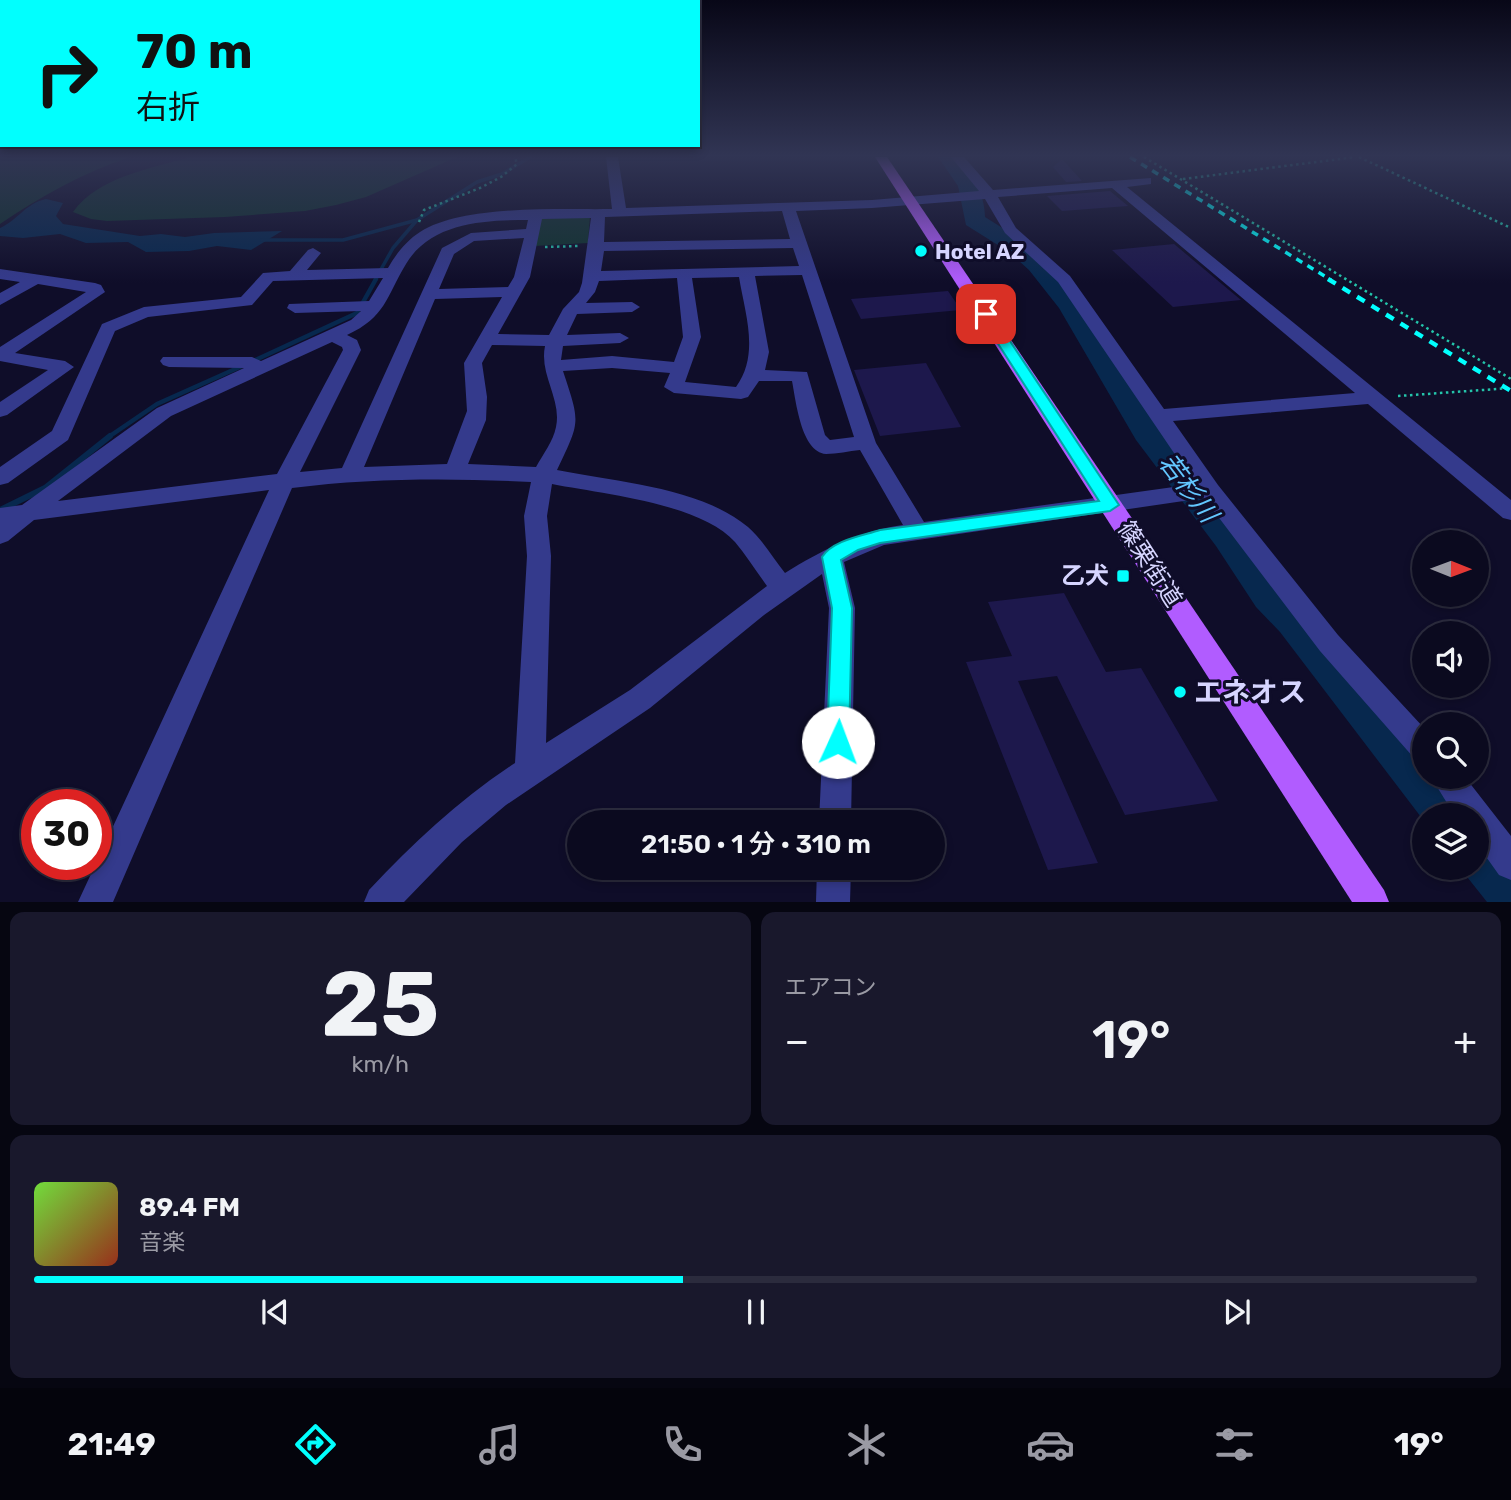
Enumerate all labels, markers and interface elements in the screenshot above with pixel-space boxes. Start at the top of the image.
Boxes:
text: 70 m [136,22,253,80]
icon: right [21,28,112,119]
text: 右折 [136,88,200,126]
place label: Hotel AZ [935,239,1024,264]
marker: Hotel AZ [913,243,929,259]
pin [956,284,1016,344]
icon: arrive [967,295,1005,333]
water label: 若杉川 [1152,448,1226,531]
street label: 篠栗街道 [1112,516,1188,612]
north arrow [1412,530,1489,607]
map controls [1412,530,1489,880]
place label: 乙犬 [1061,562,1109,590]
marker: 乙犬 [1115,568,1131,584]
button: sound [1412,621,1489,698]
place label: エネオス [1194,676,1306,709]
marker: エネオス [1172,684,1188,700]
position arrow [801,705,875,779]
button: search [1412,712,1489,789]
speed limit sign: 30 [21,789,112,880]
button: layers [1412,803,1489,880]
text: 21:50 · 1 分 · 310 m [641,829,871,860]
text: 25 [321,950,439,1058]
text: エアコン [785,973,877,1001]
text: 19° [1092,1009,1171,1071]
text: − [785,1018,809,1064]
text: + [1453,1018,1477,1064]
text: km/h [352,1050,409,1078]
text: 89.4 FM [139,1192,240,1223]
text: 音楽 [139,1228,185,1256]
icon: previous [256,1293,294,1331]
icon: pause [737,1293,775,1331]
icon: next [1218,1293,1256,1331]
icon: directions [291,1420,340,1469]
icon: music [475,1420,524,1469]
icon: phone [658,1420,707,1469]
icon: climate [842,1420,891,1469]
icon: car [1026,1420,1075,1469]
icon: filters [1210,1420,1259,1469]
text: 21:49 [67,1425,156,1463]
text: 19° [1394,1425,1444,1463]

